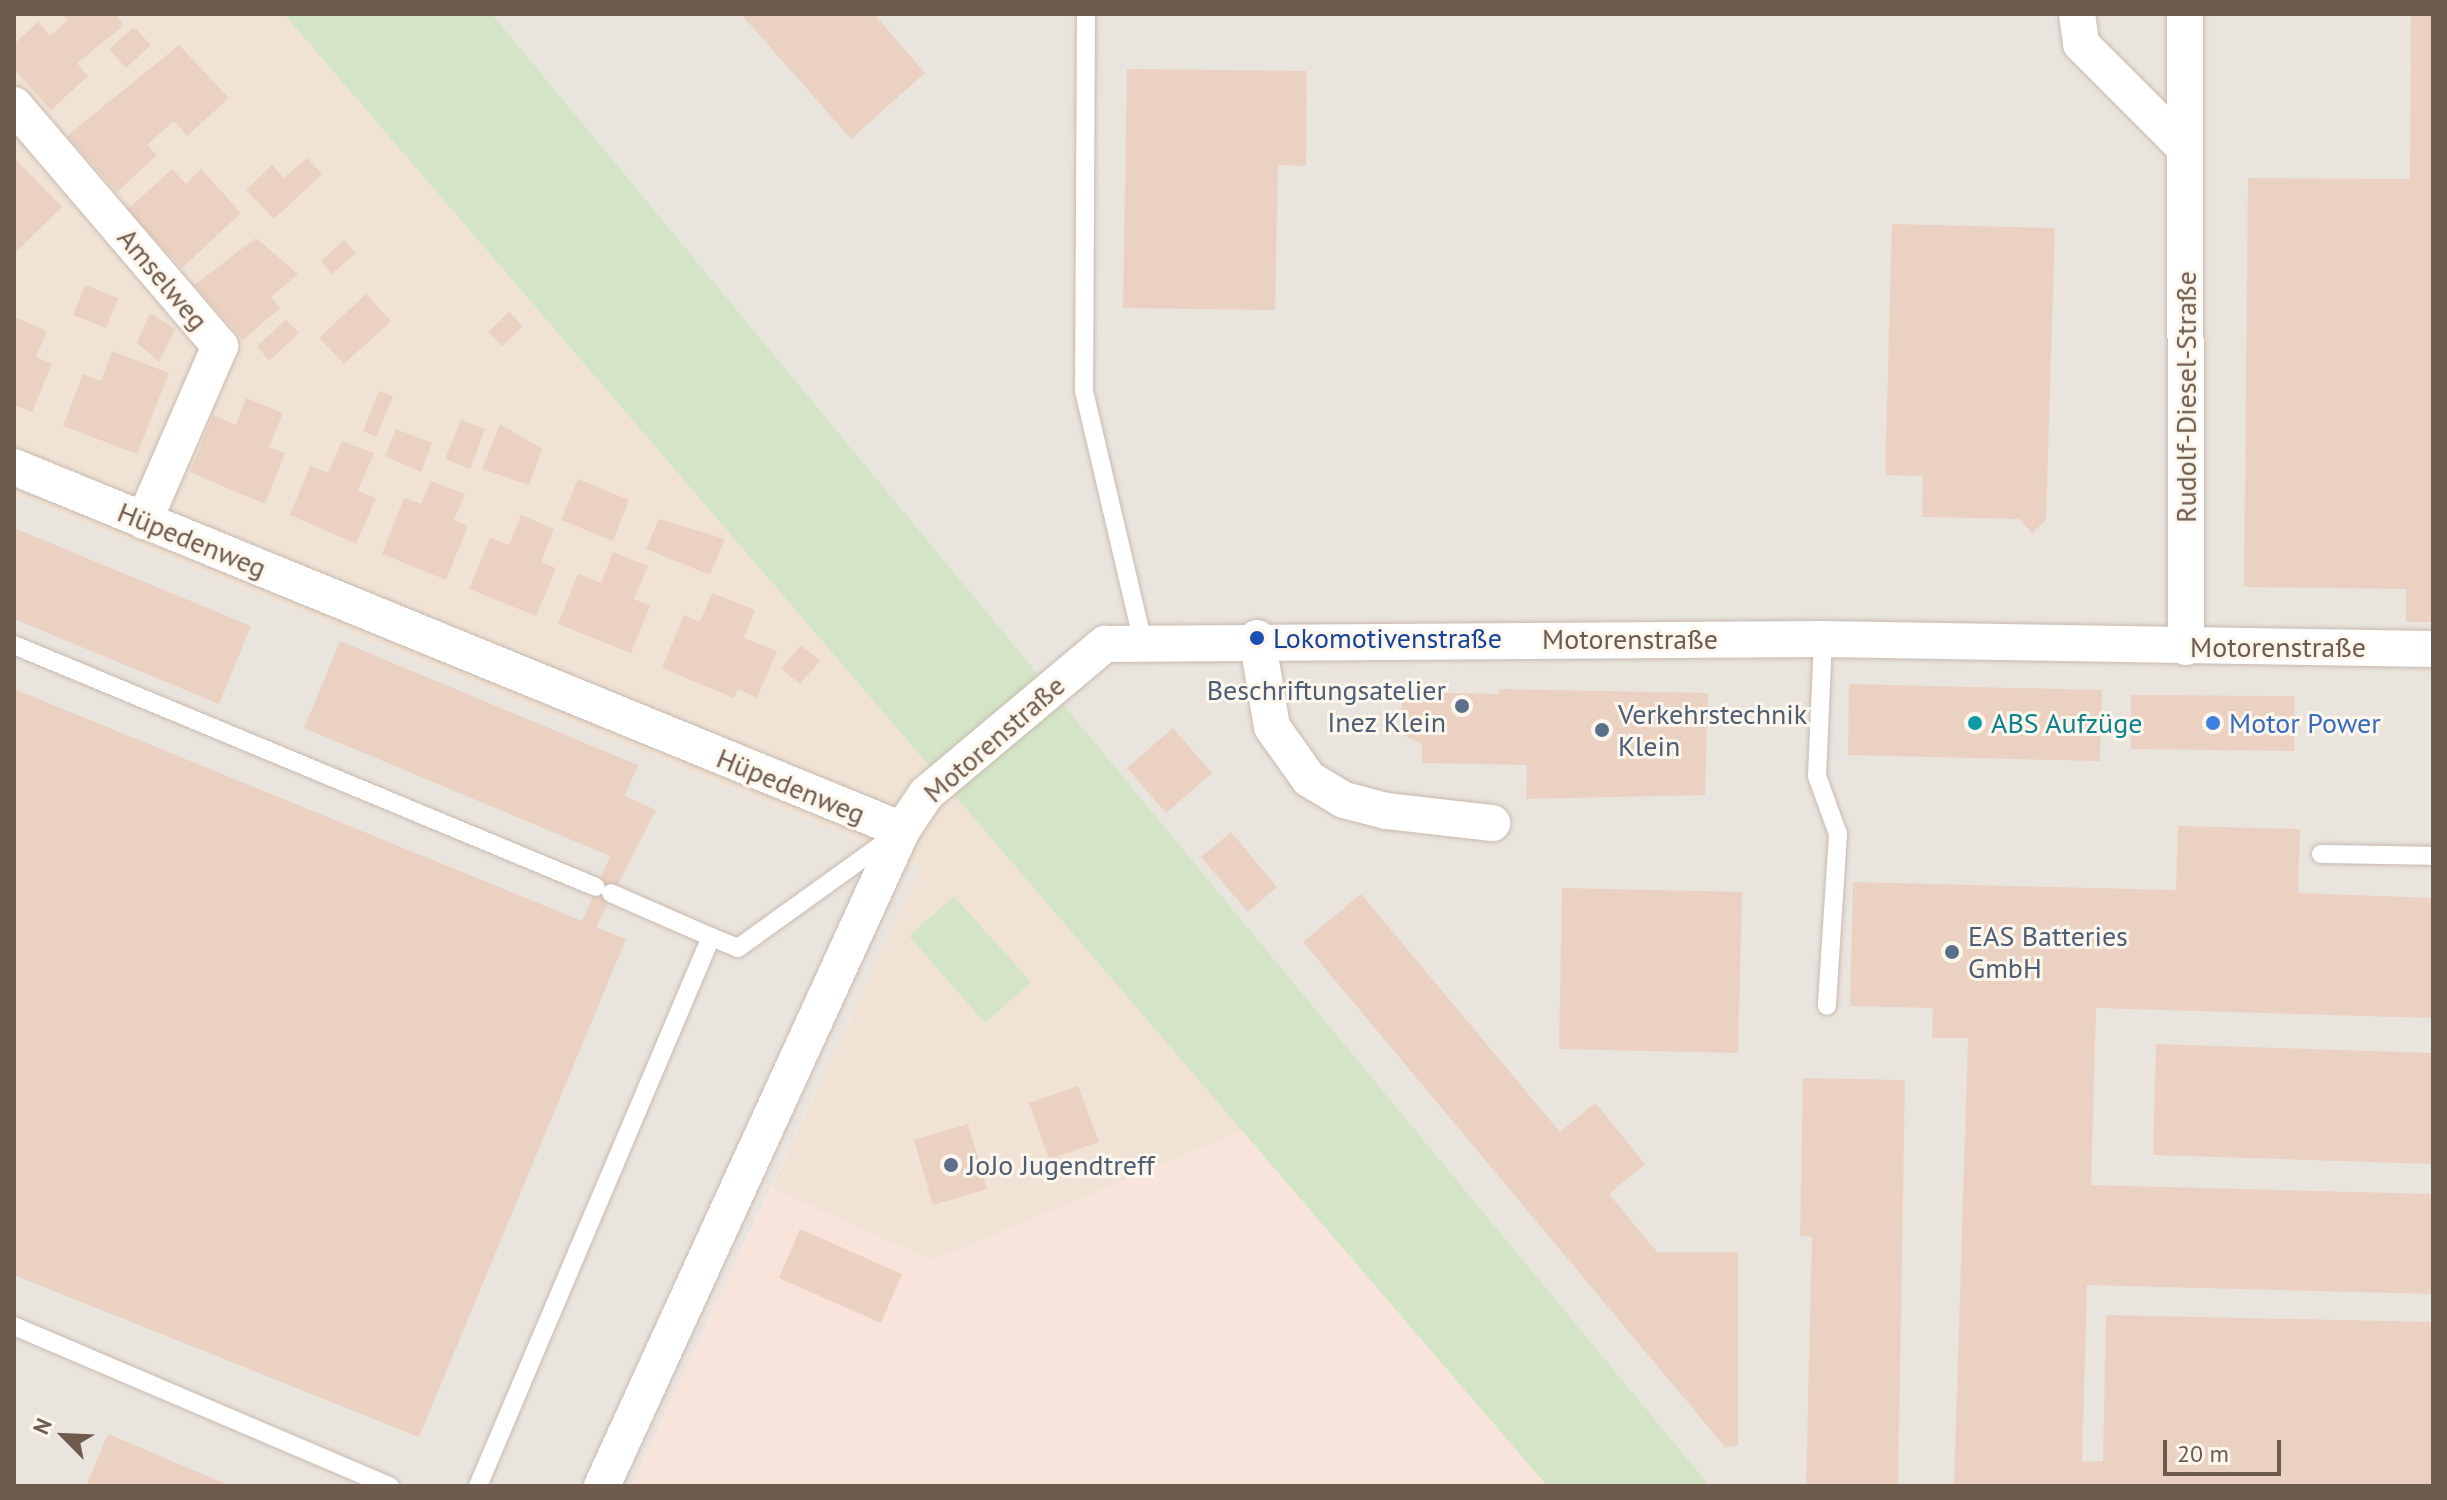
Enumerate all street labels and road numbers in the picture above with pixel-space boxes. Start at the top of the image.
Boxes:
street label: Amselweg [111,221,215,337]
street label: Rudolf-Diesel-Straße [2169,271,2203,523]
street label: Hüpedenweg [113,495,271,585]
street label: Motorenstraße [1542,622,1718,656]
street label: Motorenstraße [2190,630,2366,664]
street label: Motorenstraße [917,669,1071,809]
street label: Hüpedenweg [712,741,870,831]

